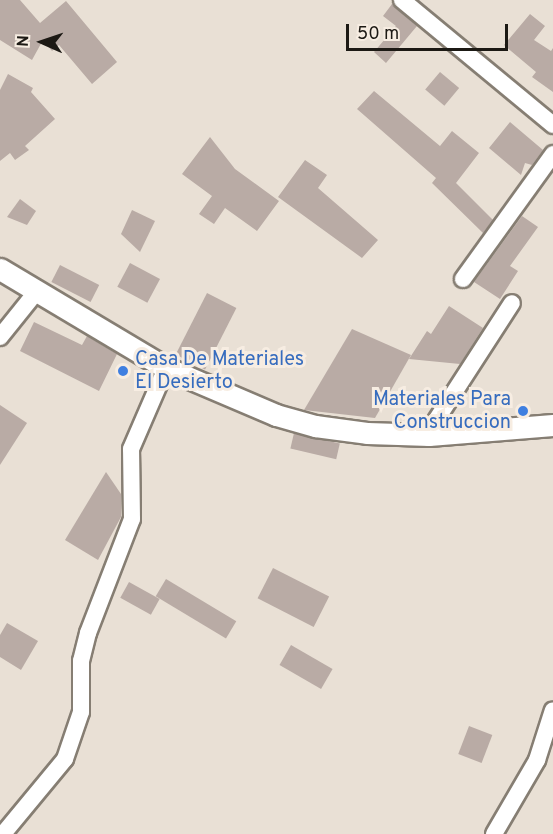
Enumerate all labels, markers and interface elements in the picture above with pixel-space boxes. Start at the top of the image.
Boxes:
north arrow [12,12,72,72]
scale bar [349,12,511,50]
text: 50 m [357,23,399,46]
text: N [14,35,34,47]
place label: Casa De Materiales El Desierto [135,348,304,395]
marker: Casa De Materiales El Desierto [116,364,130,378]
place label: Materiales Para Construccion [373,388,511,435]
marker: Materiales Para Construccion [516,404,530,418]

